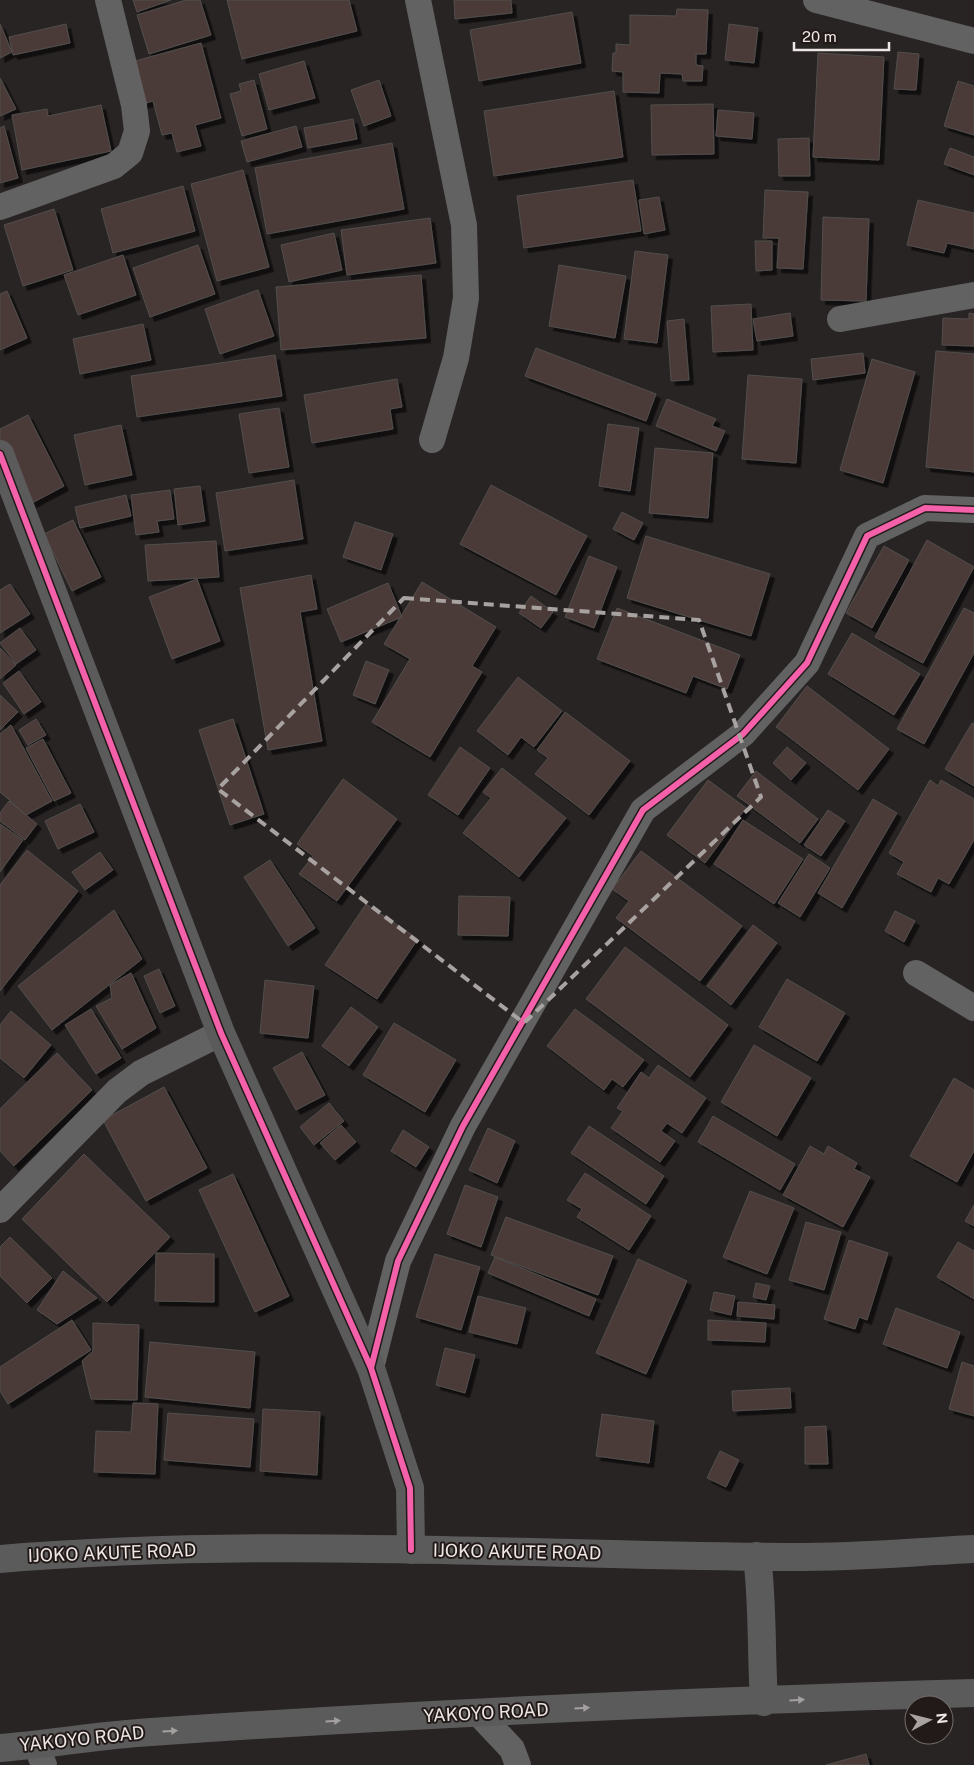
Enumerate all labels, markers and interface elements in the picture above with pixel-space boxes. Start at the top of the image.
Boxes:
scale bar [794,20,889,52]
text: 20 m [802,28,837,45]
street label: IJOKO AKUTE ROAD [27,1539,197,1566]
street label: IJOKO AKUTE ROAD [433,1540,601,1563]
north arrow [904,1695,954,1745]
one-way arrow [789,1696,805,1704]
street label: YAKOYO ROAD [423,1699,549,1726]
one-way arrow [574,1703,590,1711]
text: N [933,1712,951,1725]
one-way arrow [325,1717,341,1725]
street label: YAKOYO ROAD [19,1722,145,1755]
one-way arrow [163,1726,179,1734]

